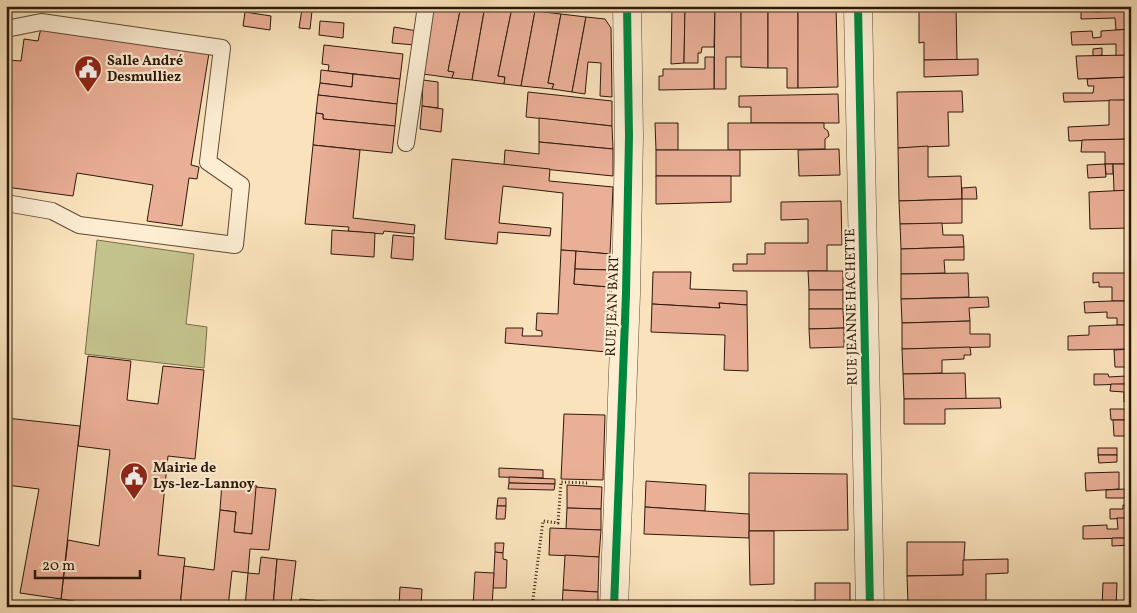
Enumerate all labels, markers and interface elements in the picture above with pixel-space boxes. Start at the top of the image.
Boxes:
place label: Salle André Desmulliez [107,52,183,87]
public building icon: Salle André Desmulliez [73,54,103,93]
street label: RUE JEANNE HACHETTE [841,228,863,386]
street label: RUE JEAN BART [602,255,624,357]
place label: Mairie de Lys-lez-Lannoy [153,459,255,494]
public building icon: Mairie de Lys-lez-Lannoy [119,461,149,500]
scale bar [35,548,140,580]
text: 20 m [42,556,75,577]

